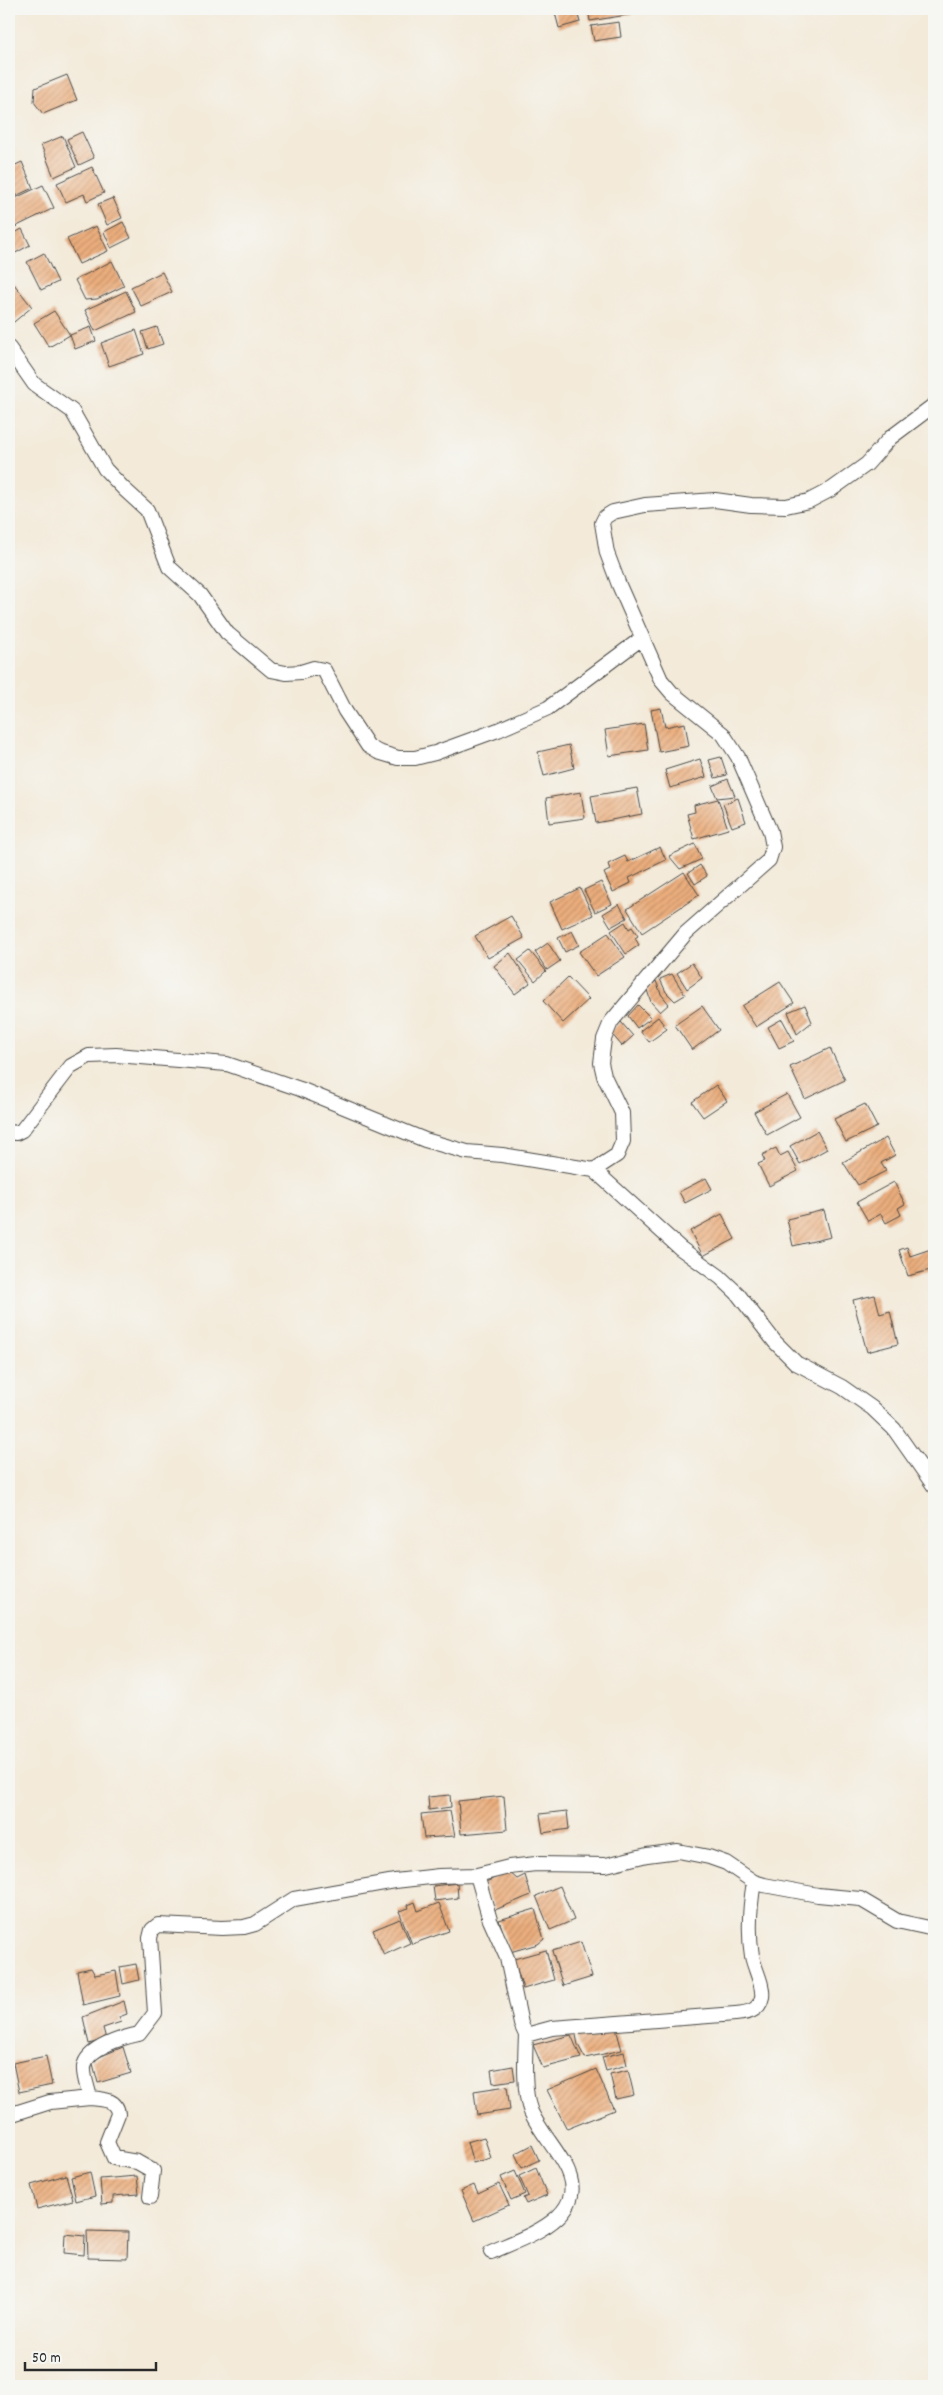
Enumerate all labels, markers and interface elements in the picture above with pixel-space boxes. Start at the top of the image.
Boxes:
scale bar [25,2340,156,2372]
text: 50 m [32,2348,61,2370]

